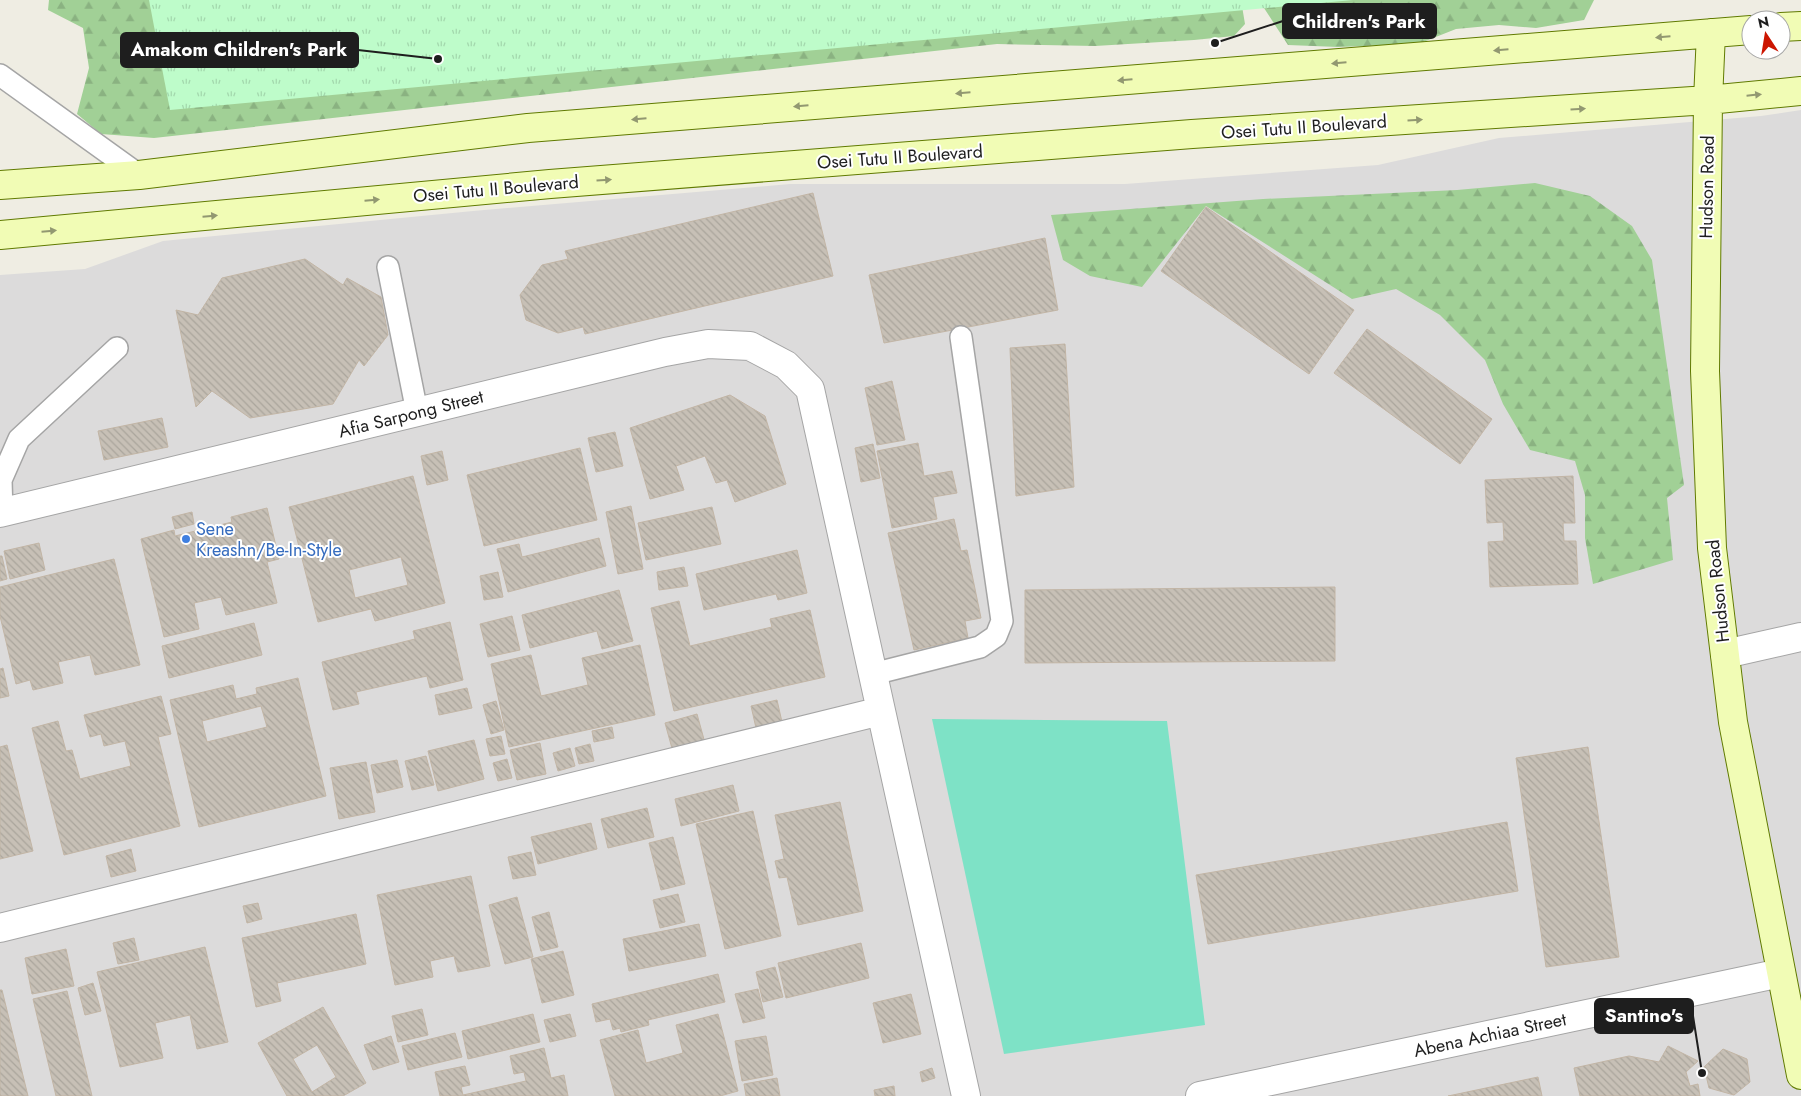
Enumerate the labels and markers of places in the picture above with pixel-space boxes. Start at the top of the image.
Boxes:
callout: Children's Park [1283,4,1436,38]
callout: Amakom Children's Park [121,33,358,67]
place label: Sene Kreashn/Be-In-Style [196,516,342,563]
marker: Sene Kreashn/Be-In-Style [180,533,192,545]
callout: Santino's [1595,999,1693,1033]

